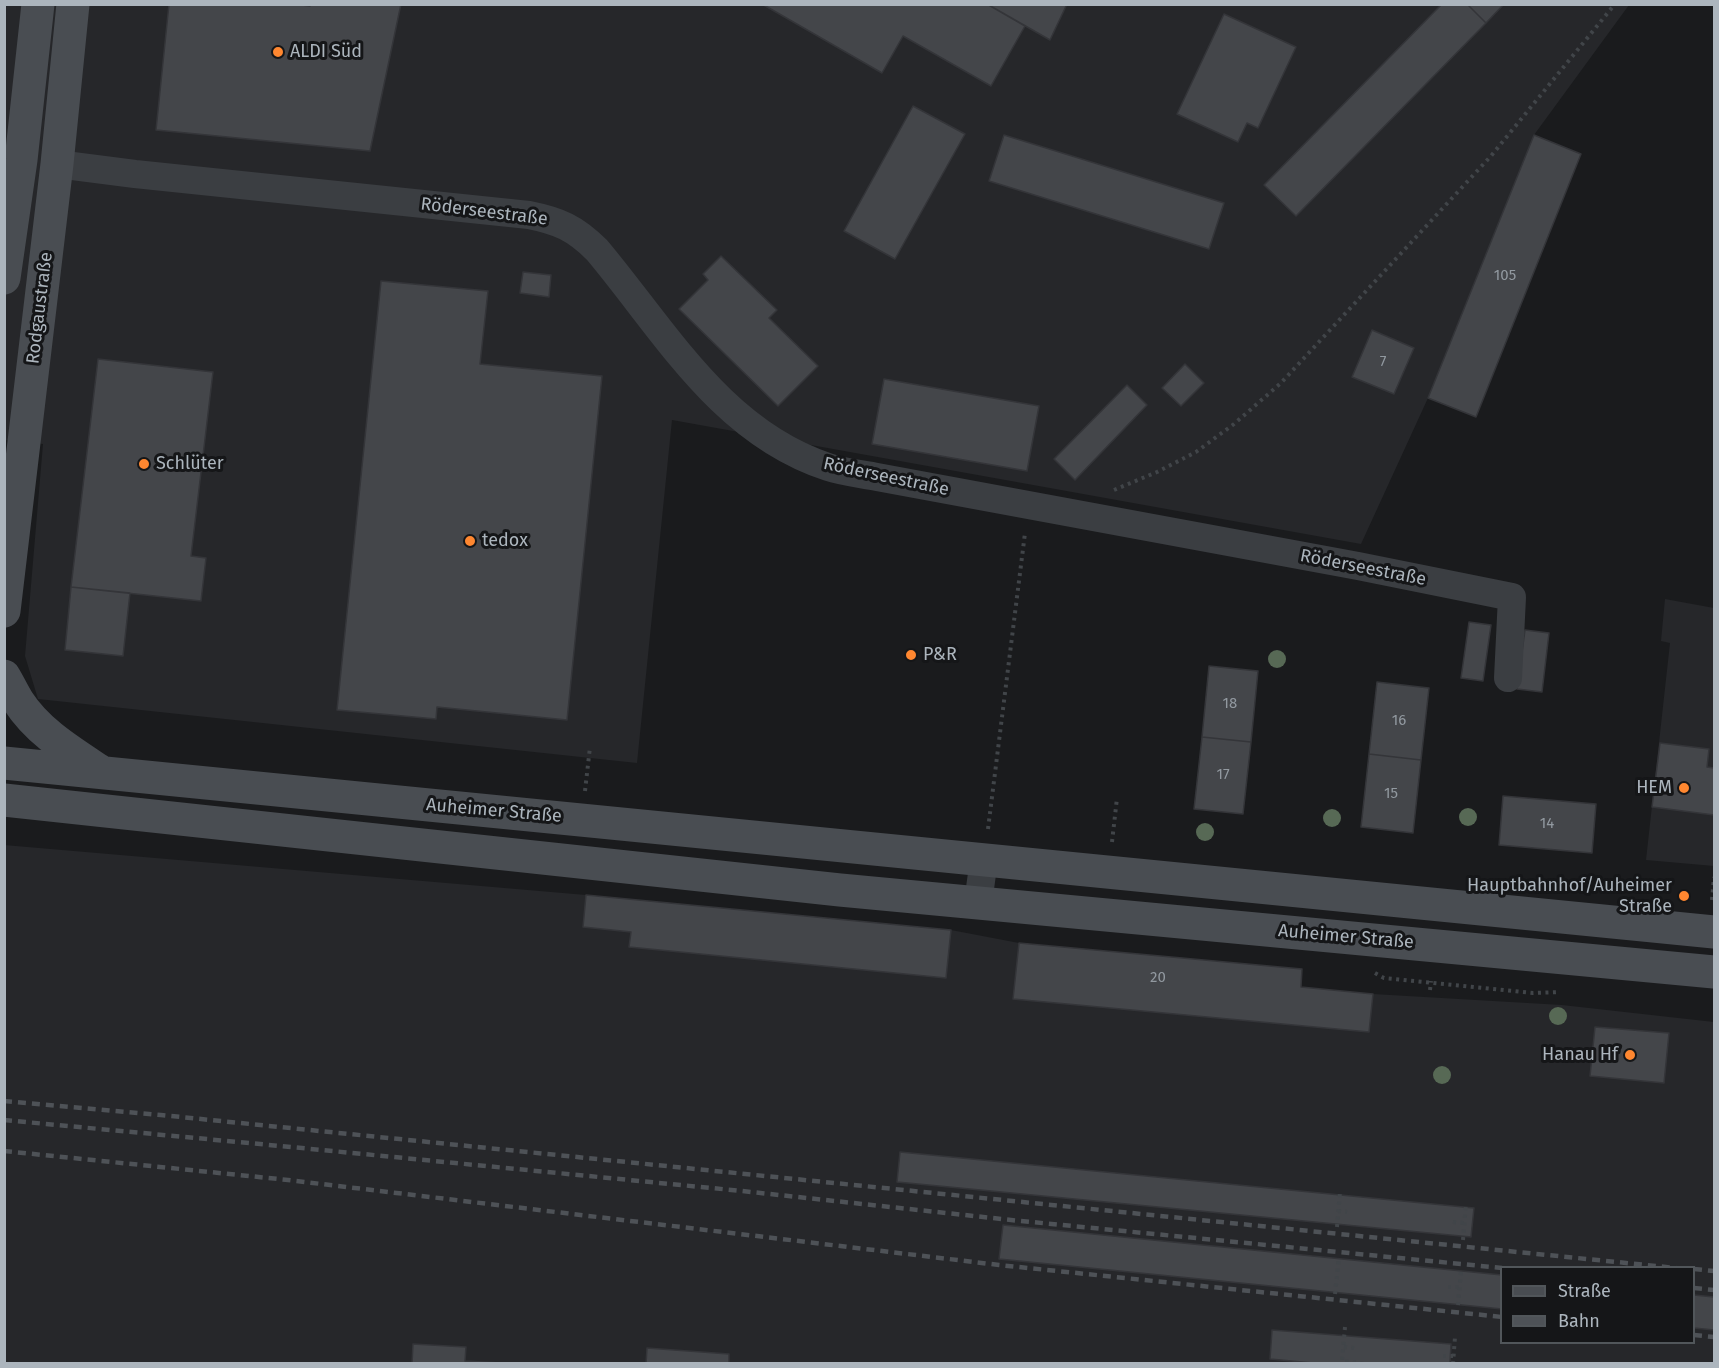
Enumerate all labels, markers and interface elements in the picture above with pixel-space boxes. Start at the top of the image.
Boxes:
place label: ALDI Süd [290,41,362,63]
marker: ALDI Süd [271,45,285,59]
street label: Röderseestraße [419,193,549,231]
street label: Rodgaustraße [22,251,58,365]
house number: 105 [1494,267,1516,285]
house number: 7 [1380,353,1386,371]
place label: Schlüter [156,453,224,475]
street label: Röderseestraße [821,453,951,501]
marker: Schlüter [137,457,151,471]
place label: tedox [482,530,528,552]
marker: tedox [463,534,477,548]
street label: Röderseestraße [1298,545,1428,591]
place label: P&R [923,644,957,666]
marker: P&R [904,648,918,662]
house number: 18 [1223,695,1237,713]
house number: 16 [1392,712,1406,730]
house number: 17 [1216,766,1230,784]
place label: HEM [1636,777,1672,799]
marker: HEM [1677,781,1691,795]
house number: 15 [1384,785,1398,803]
street label: Auheimer Straße [425,794,563,828]
house number: 14 [1540,815,1554,833]
place label: Hauptbahnhof/Auheimer Straße [1467,875,1672,918]
marker: Hauptbahnhof/Auheimer Straße [1677,889,1691,903]
street label: Auheimer Straße [1277,920,1415,954]
house number: 20 [1150,969,1166,987]
place label: Hanau Hf [1542,1044,1618,1066]
marker: Hanau Hf [1623,1048,1637,1062]
legend [1500,1266,1695,1344]
text: Straße [1558,1280,1611,1302]
text: Bahn [1558,1310,1600,1332]

